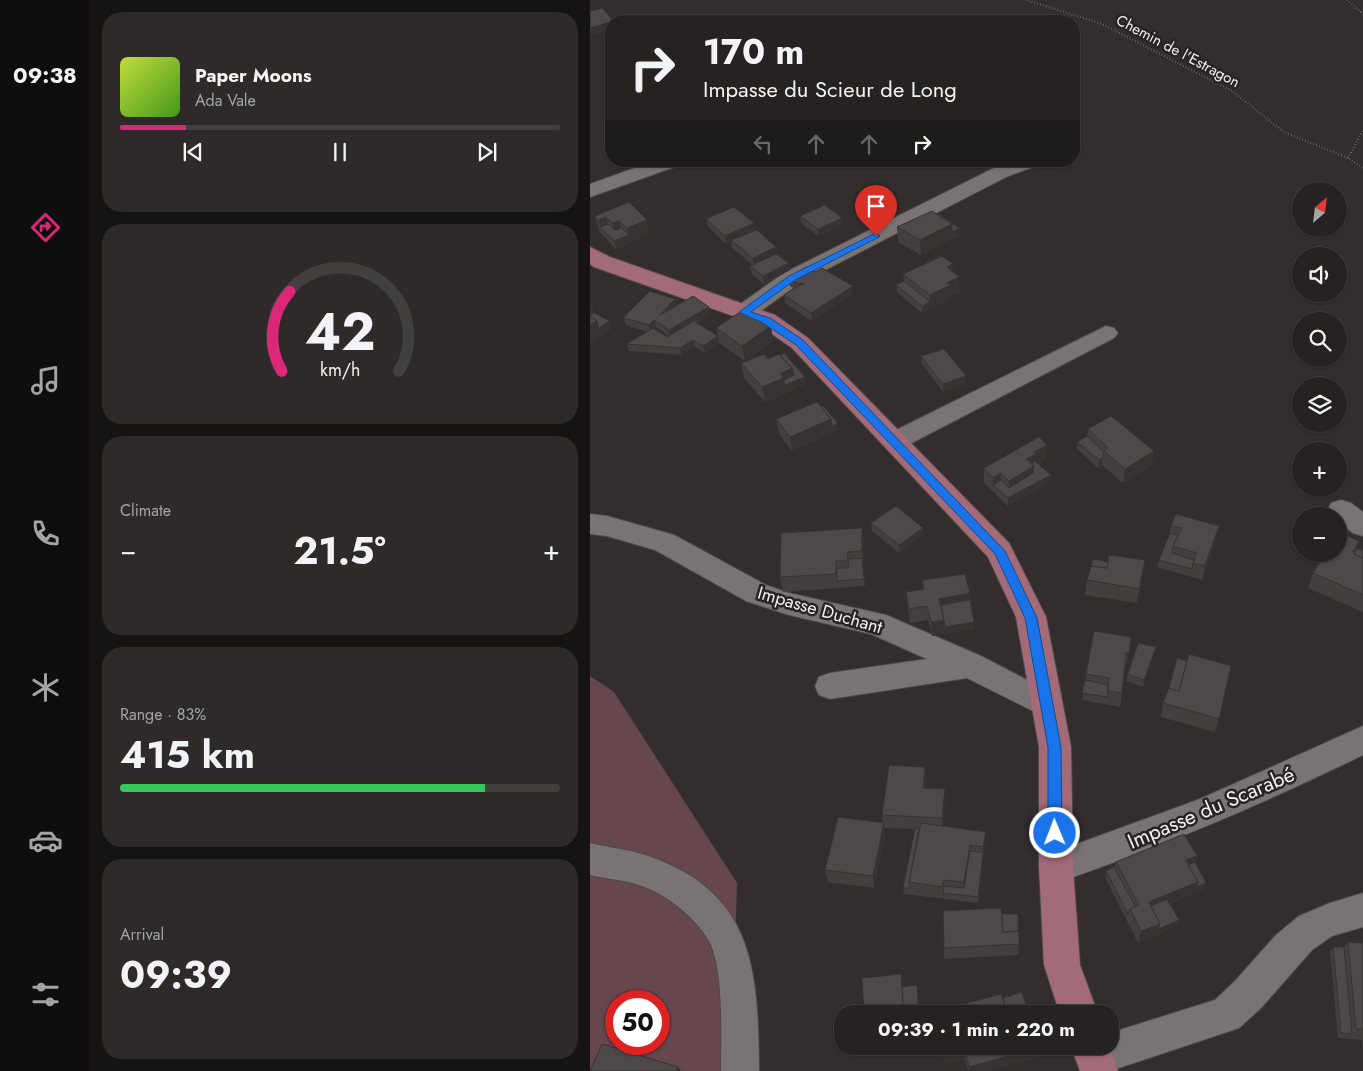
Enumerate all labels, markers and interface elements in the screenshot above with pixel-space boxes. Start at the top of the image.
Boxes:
street label: Chemin de l'Estragon [1112,9,1244,93]
text: 170 m [703,27,804,77]
icon: right [620,35,685,100]
text: 09:38 [13,59,77,91]
text: Paper Moons [195,62,312,89]
text: Impasse du Scieur de Long [703,73,957,105]
text: Ada Vale [195,89,256,112]
icon: left [749,130,777,158]
icon: ahead [802,130,830,158]
icon: ahead [855,130,883,158]
icon: right [908,130,936,158]
icon: previous [179,138,207,166]
icon: pause [326,138,354,166]
icon: next [473,138,501,166]
north arrow [1292,182,1348,238]
map controls [1292,182,1347,562]
pin [855,185,897,236]
icon: arrive [862,192,890,220]
icon: directions [28,210,63,245]
button: sound [1292,247,1347,302]
text: 42 [305,294,375,370]
button: search [1292,312,1347,367]
text: km/h [320,357,360,383]
icon: music [28,363,63,398]
button: layers [1292,377,1347,432]
button: + [1292,442,1347,497]
text: Climate [120,499,171,522]
button: − [1292,507,1347,562]
icon: phone [28,516,63,551]
text: 21.5° [293,523,386,578]
text: − [120,530,137,571]
text: + [543,530,560,571]
street label: Impasse Duchant [755,580,886,640]
icon: climate [28,670,63,705]
text: Range · 83% [120,703,206,726]
text: 415 km [120,727,255,782]
street label: Impasse du Scarabé [1123,759,1299,857]
position arrow [1028,806,1080,858]
icon: car [28,823,63,858]
text: Arrival [120,923,164,946]
text: 09:39 [120,947,232,1002]
icon: filters [28,977,63,1012]
speed limit sign: 50 [605,990,670,1055]
text: 09:39 · 1 min · 220 m [878,1016,1075,1043]

